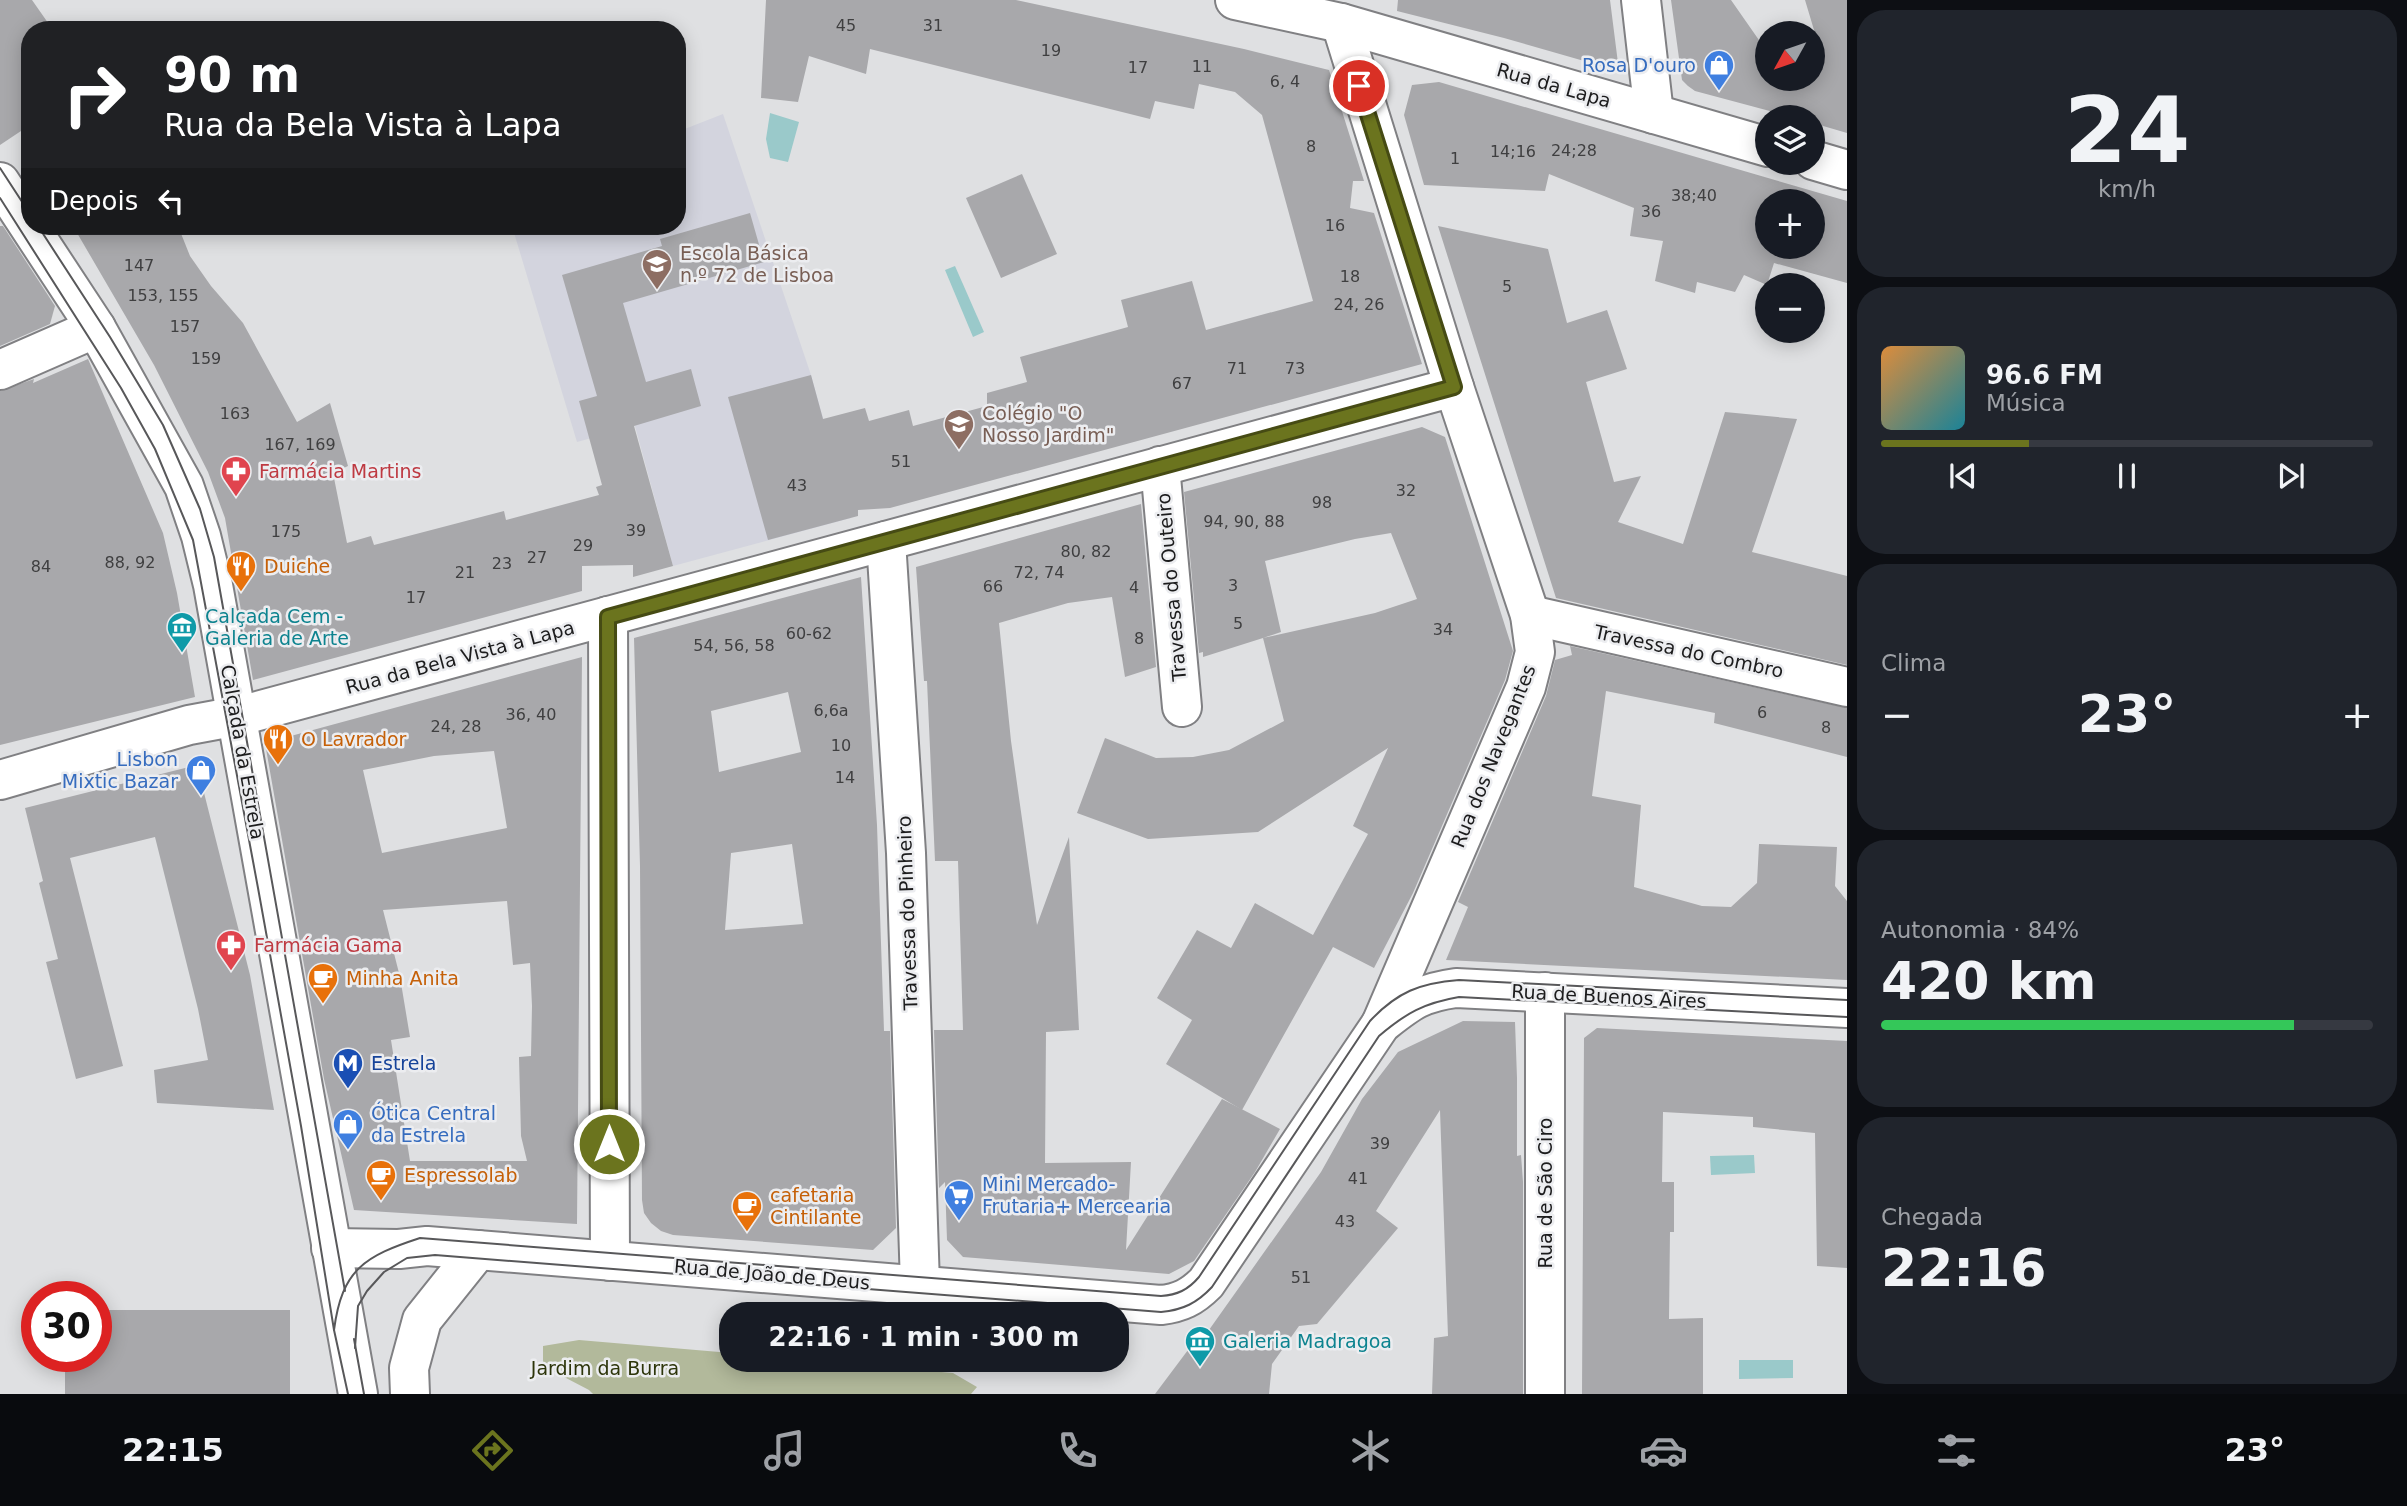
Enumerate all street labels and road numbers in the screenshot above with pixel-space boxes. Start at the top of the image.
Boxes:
street label: Rua da Lapa [1494,58,1614,112]
street label: Travessa do Outeiro [1152,492,1190,683]
street label: Rua da Bela Vista à Lapa [343,616,577,698]
street label: Travessa do Combro [1591,620,1786,682]
street label: Rua dos Navegantes [1446,661,1540,851]
street label: Calçada da Estrela [217,663,269,841]
street label: Travessa do Pinheiro [893,815,921,1012]
street label: Rua de Buenos Aires [1511,980,1707,1012]
street label: Rua de São Ciro [1534,1118,1556,1268]
street label: Rua de João de Deus [673,1254,871,1294]

